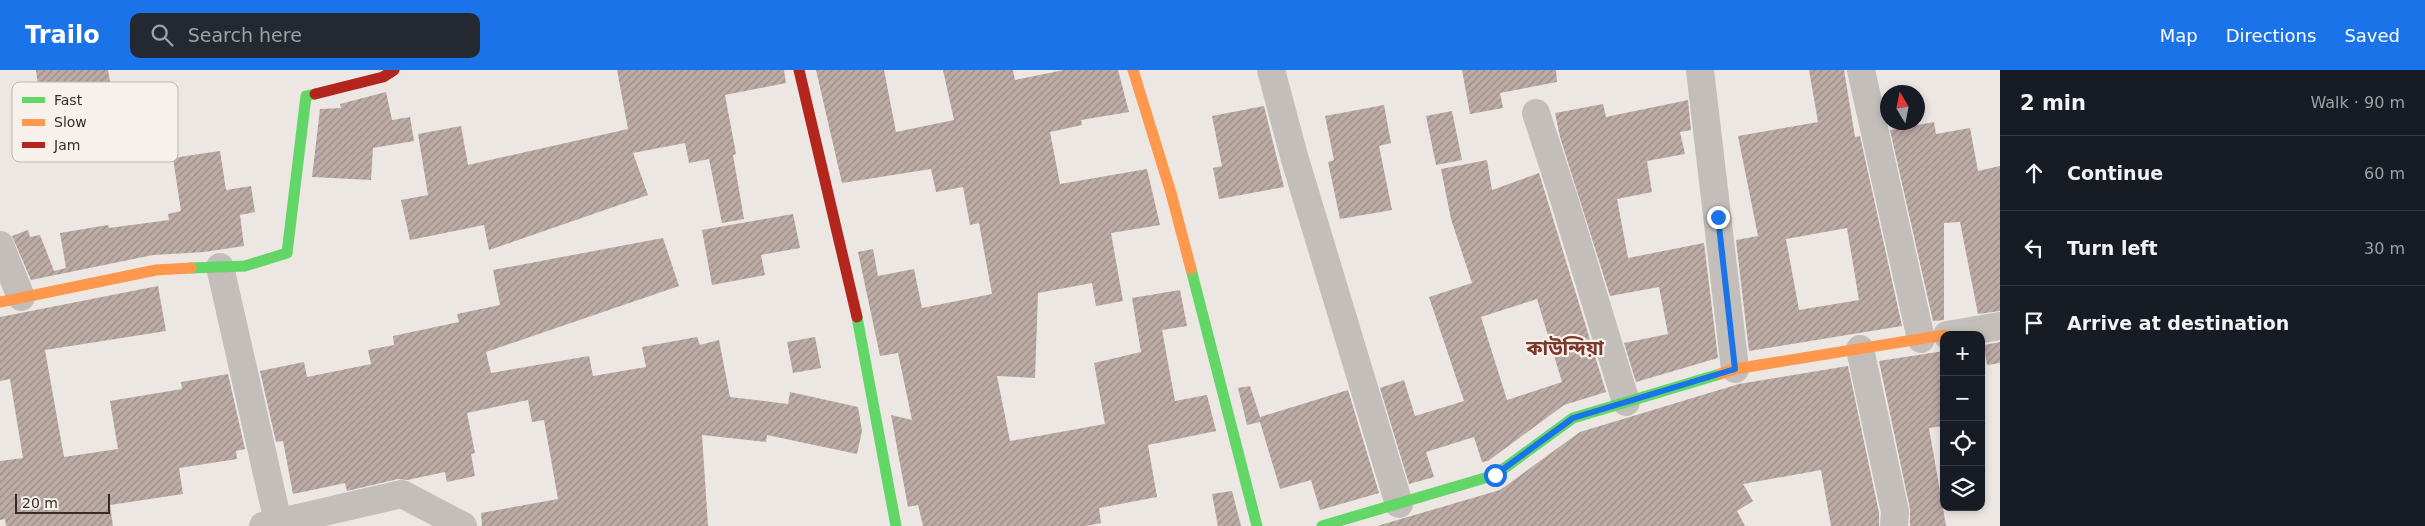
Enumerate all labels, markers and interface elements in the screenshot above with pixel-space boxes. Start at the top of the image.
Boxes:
search box [130,13,480,58]
text: Trailo [25,21,100,49]
icon: search [148,21,176,49]
text: Search here [188,24,302,46]
text: Map [2160,25,2198,46]
text: Directions [2226,25,2316,46]
text: Saved [2344,25,2400,46]
legend [12,82,178,162]
north arrow [1880,85,1925,130]
text: 2 min [2020,91,2086,115]
text: Fast [54,92,83,108]
text: Walk · 90 m [2310,93,2405,112]
text: Slow [54,114,87,130]
text: Jam [53,137,80,153]
icon: ahead [2020,159,2048,187]
text: Continue [2067,162,2163,184]
text: 60 m [2364,164,2405,183]
route end [1707,206,1730,229]
icon: left [2020,234,2048,262]
text: Turn left [2067,237,2158,259]
text: 30 m [2364,239,2405,258]
icon: arrive [2020,309,2048,337]
text: Arrive at destination [2067,312,2289,334]
map controls [1940,331,1985,511]
button: + [1940,331,1985,376]
district label: কাউন্দিয়া [1525,336,1604,360]
button: − [1940,376,1985,421]
button: locate [1940,421,1985,466]
route start [1484,464,1507,487]
button: layers [1940,466,1985,511]
scale bar [15,491,110,514]
text: 20 m [22,495,58,511]

